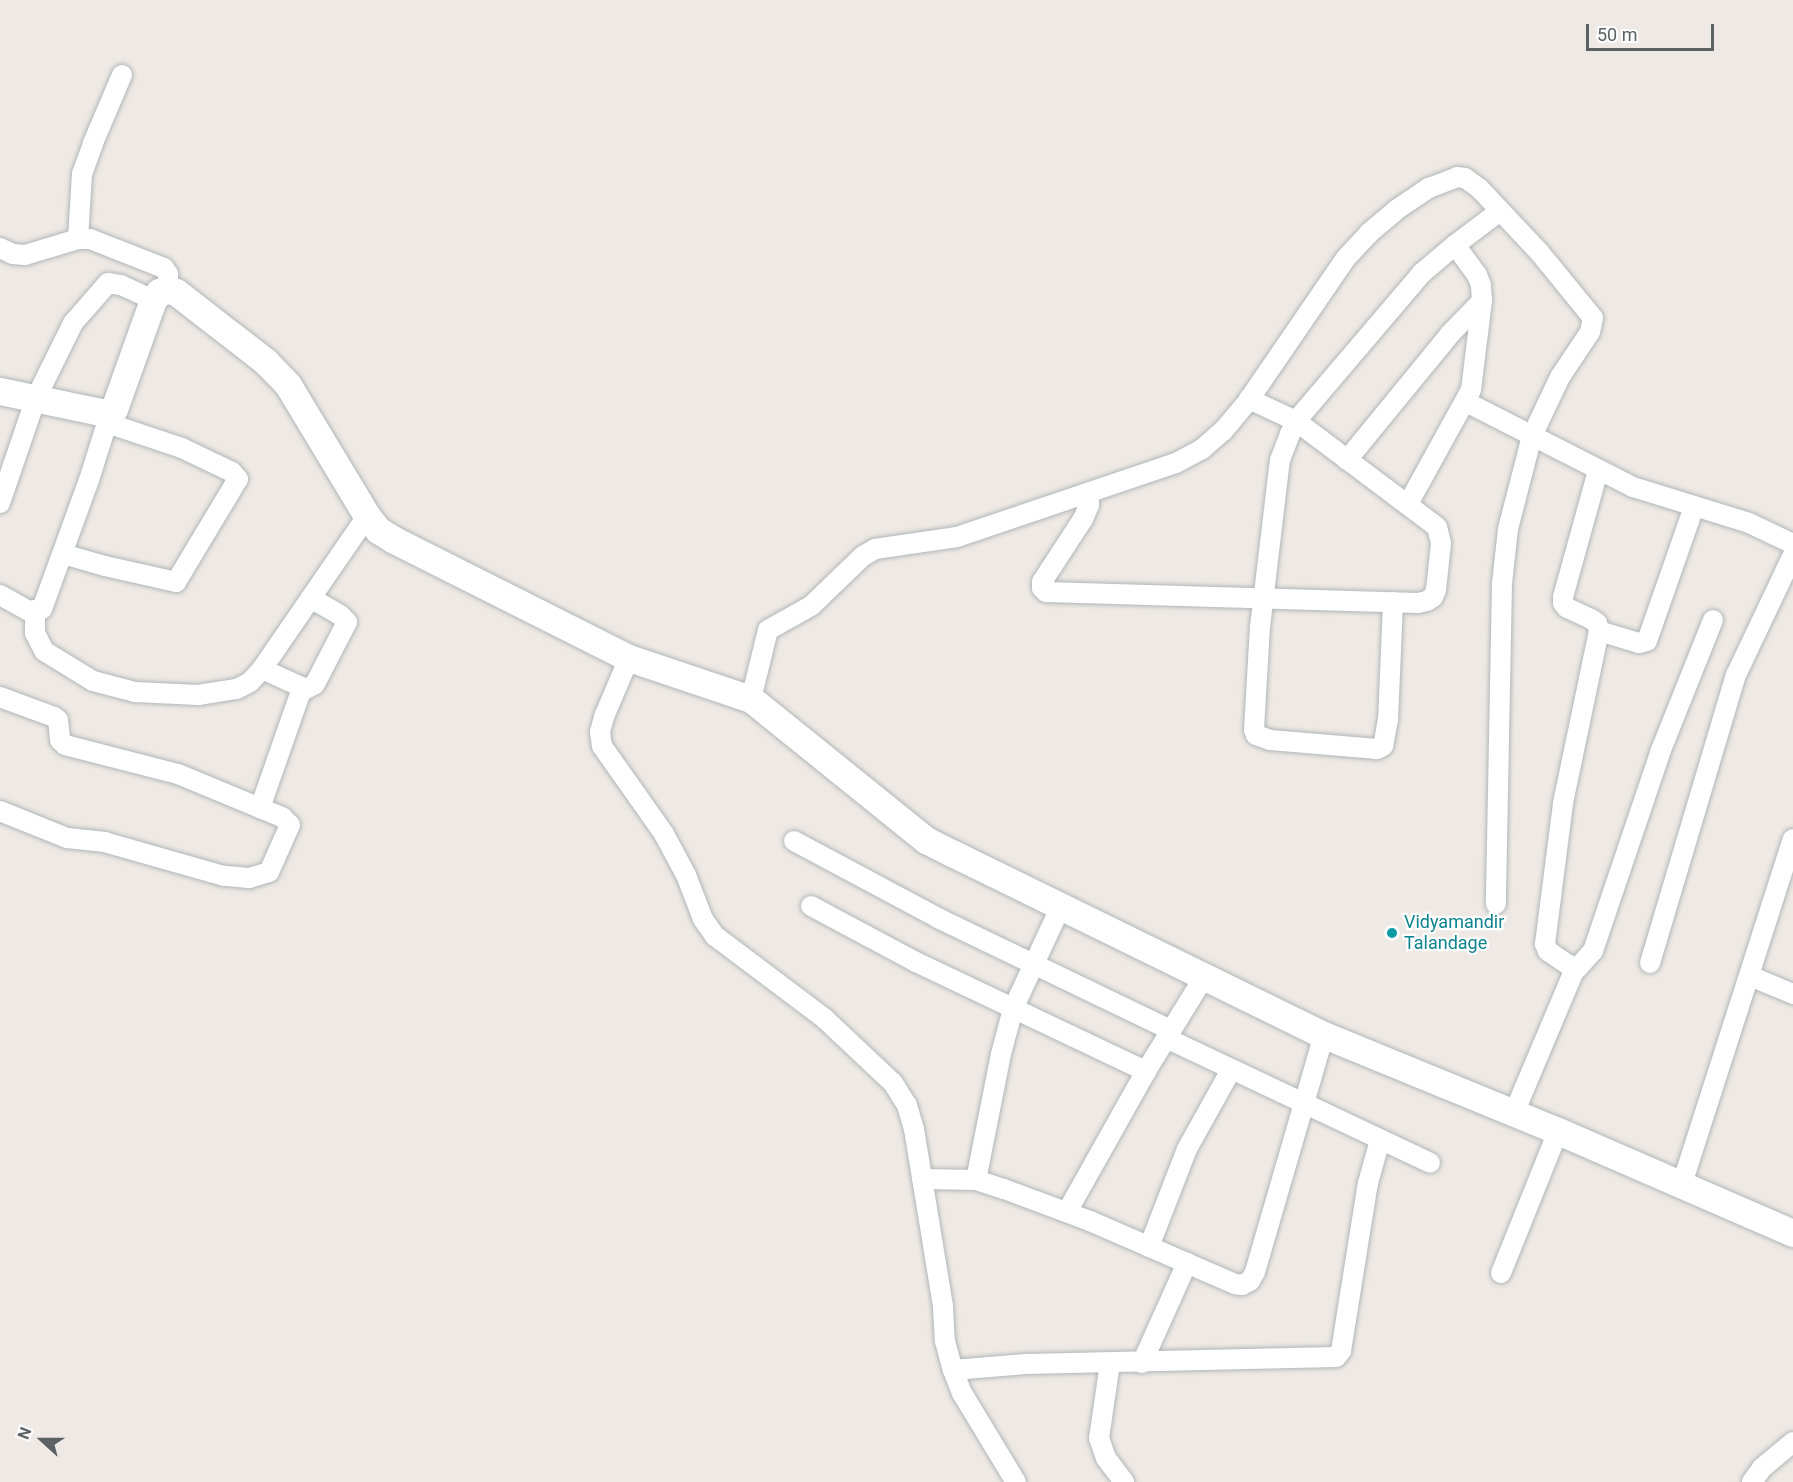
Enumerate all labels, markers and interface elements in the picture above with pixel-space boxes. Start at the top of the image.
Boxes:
scale bar [1589,12,1716,50]
text: 50 m [1597,24,1637,45]
place label: Vidyamandir Talandage [1404,912,1504,954]
marker: Vidyamandir Talandage [1385,926,1399,940]
north arrow [12,1410,72,1470]
text: N [14,1425,36,1442]

